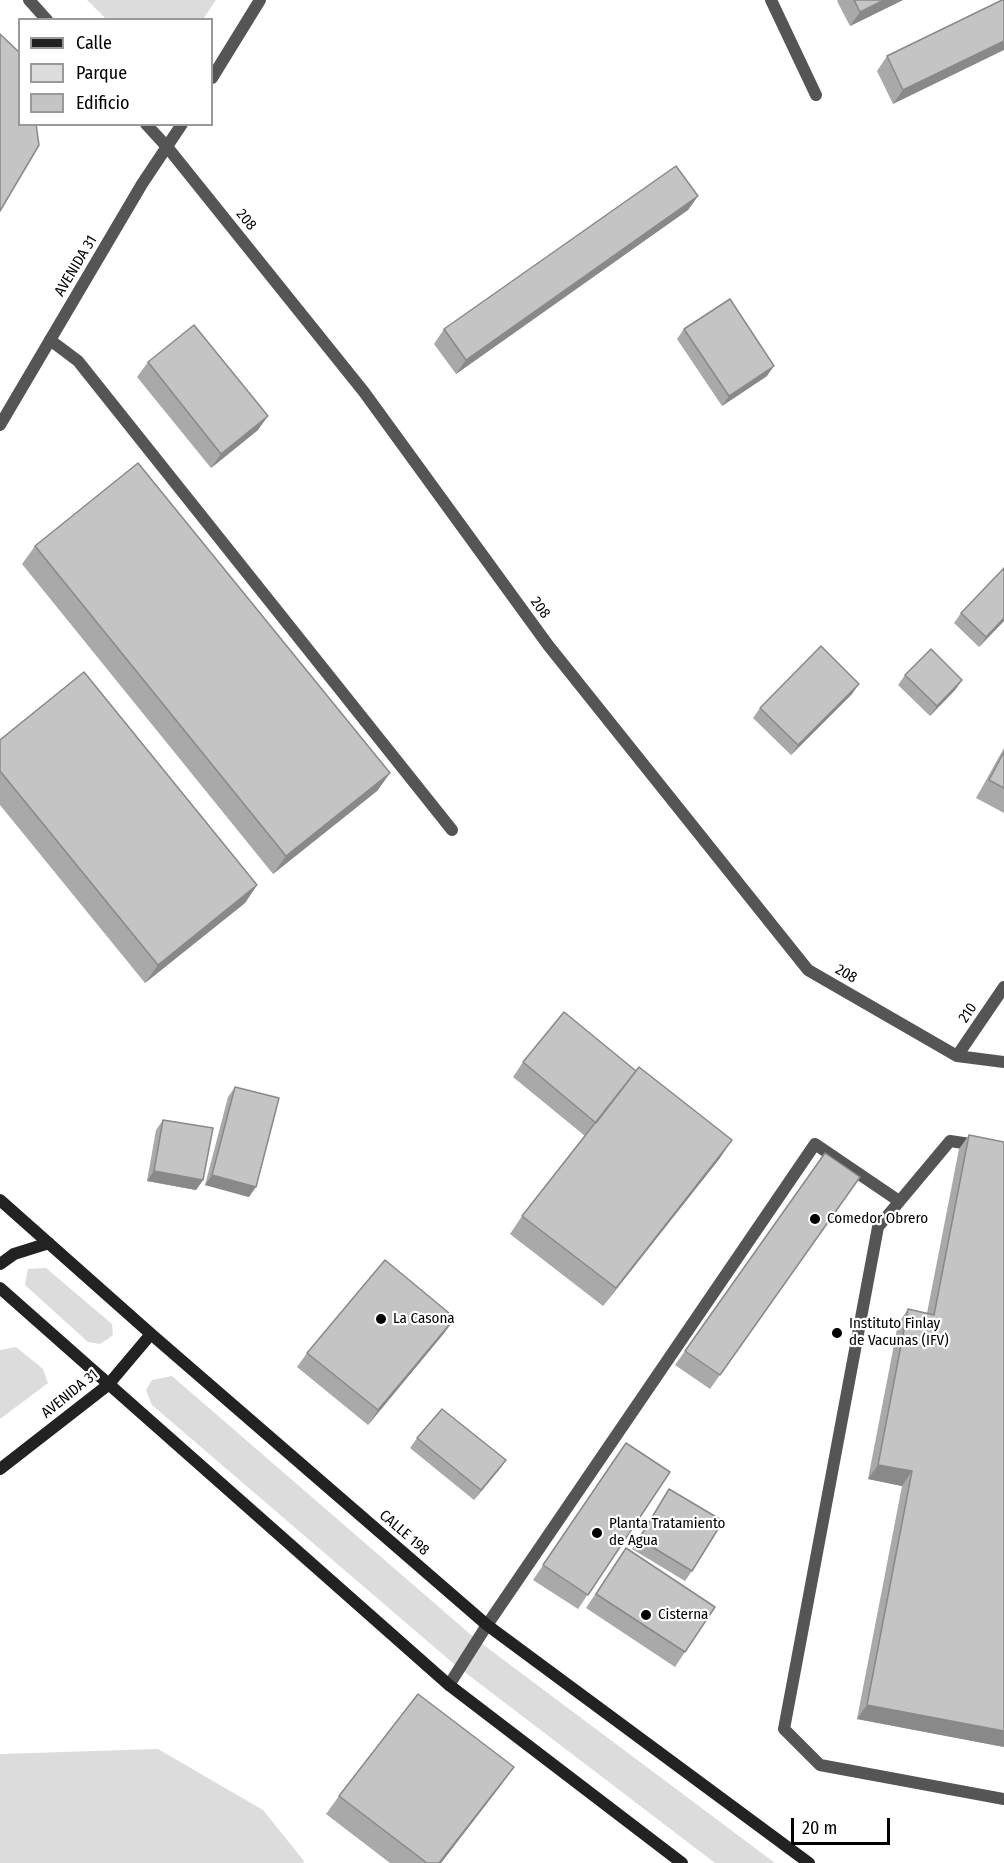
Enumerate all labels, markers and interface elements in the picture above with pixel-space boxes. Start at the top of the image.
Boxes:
legend [18,18,213,126]
text: Calle [76,32,112,54]
text: Parque [76,62,127,84]
text: Edificio [76,92,129,114]
street label: 208 [232,206,260,234]
street label: AVENIDA 31 [51,232,101,300]
street label: 208 [526,594,554,622]
street label: 208 [832,961,860,987]
street label: 210 [955,1000,981,1026]
place label: Comedor Obrero [827,1210,928,1228]
marker: Comedor Obrero [808,1212,822,1226]
place label: La Casona [393,1310,455,1328]
marker: La Casona [374,1312,388,1326]
place label: Instituto Finlay de Vacunas (IFV) [849,1315,949,1350]
marker: Instituto Finlay de Vacunas (IFV) [830,1326,844,1340]
street label: AVENIDA 31 [38,1366,102,1422]
street label: CALLE 198 [375,1507,433,1559]
place label: Planta Tratamiento de Agua [609,1515,725,1550]
marker: Planta Tratamiento de Agua [590,1526,604,1540]
place label: Cisterna [658,1606,708,1624]
marker: Cisterna [639,1608,653,1622]
scale bar [794,1806,893,1844]
text: 20 m [802,1817,837,1839]

